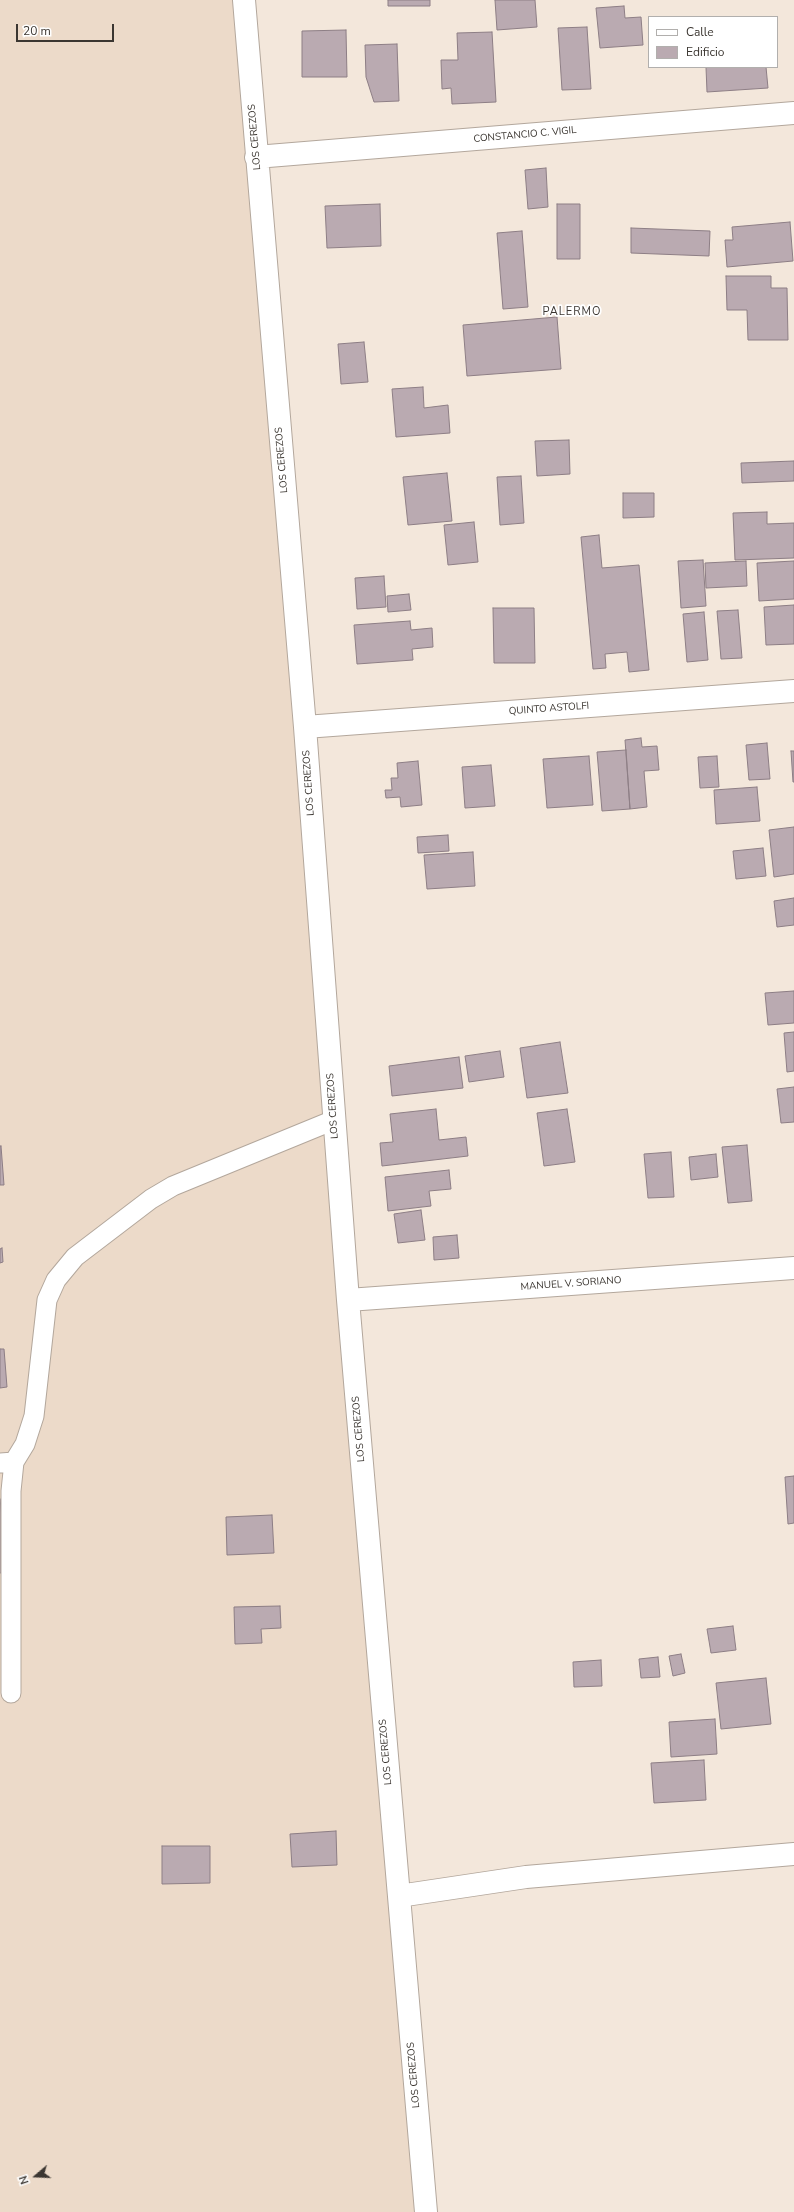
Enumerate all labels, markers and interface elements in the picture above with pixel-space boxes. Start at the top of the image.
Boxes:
scale bar [18,16,116,42]
legend [648,16,778,68]
text: 20 m [23,23,51,39]
text: Calle [686,24,714,40]
text: Edificio [686,44,724,60]
street label: LOS CEREZOS [246,104,264,170]
street label: CONSTANCIO C. VIGIL [473,125,577,145]
district label: PALERMO [543,305,601,319]
street label: LOS CEREZOS [273,427,291,493]
street label: QUINTO ASTOLFI [508,700,590,718]
street label: LOS CEREZOS [301,750,317,816]
street label: LOS CEREZOS [325,1073,341,1139]
street label: MANUEL V. SORIANO [520,1274,622,1294]
street label: LOS CEREZOS [350,1396,368,1462]
street label: LOS CEREZOS [377,1719,395,1785]
street label: LOS CEREZOS [405,2042,423,2108]
north arrow [16,2156,56,2196]
text: N [16,2174,33,2186]

